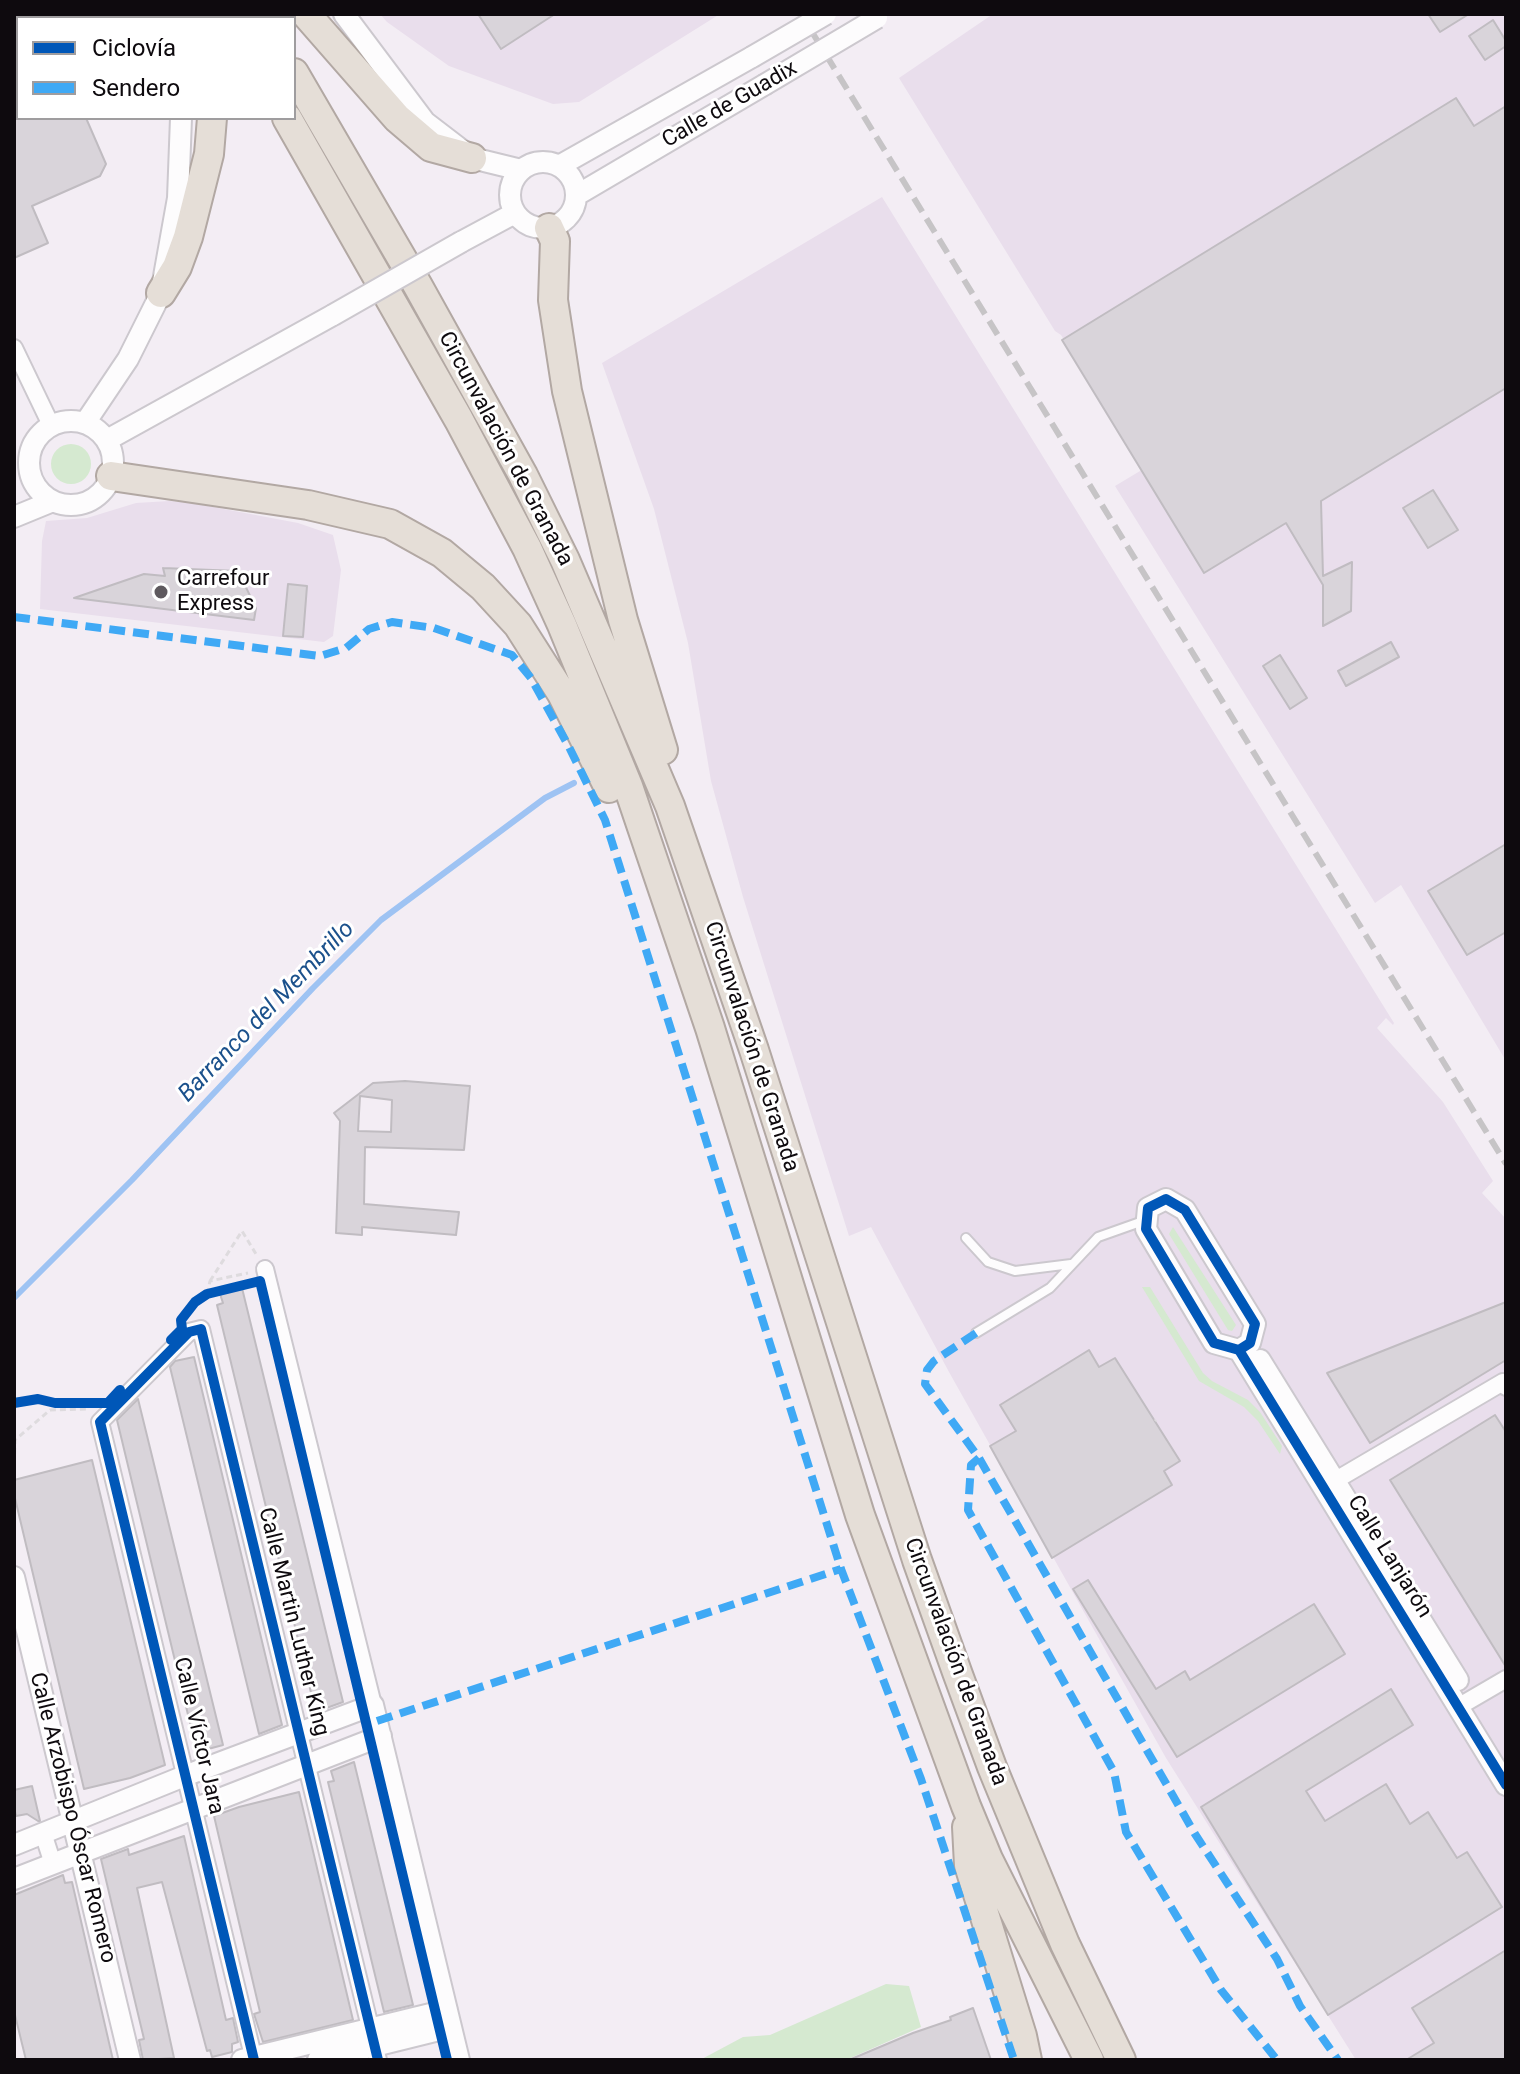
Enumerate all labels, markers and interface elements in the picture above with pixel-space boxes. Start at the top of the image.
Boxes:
legend [16,16,296,120]
text: Ciclovía [92,34,176,62]
street label: Calle de Guadix [658,56,802,154]
text: Sendero [92,74,180,102]
street label: Circunvalación de Granada [432,327,578,571]
place label: Carrefour Express [177,566,269,618]
marker: Carrefour Express [152,583,170,601]
water label: Barranco del Membrillo [173,915,361,1109]
street label: Circunvalación de Granada [698,919,804,1175]
street label: Calle Lanjarón [1341,1491,1437,1623]
street label: Calle Martin Luther King [252,1505,334,1739]
street label: Circunvalación de Granada [898,1535,1012,1789]
street label: Calle Víctor Jara [167,1655,229,1817]
street label: Calle Arzobispo Óscar Romero [23,1670,121,1966]

